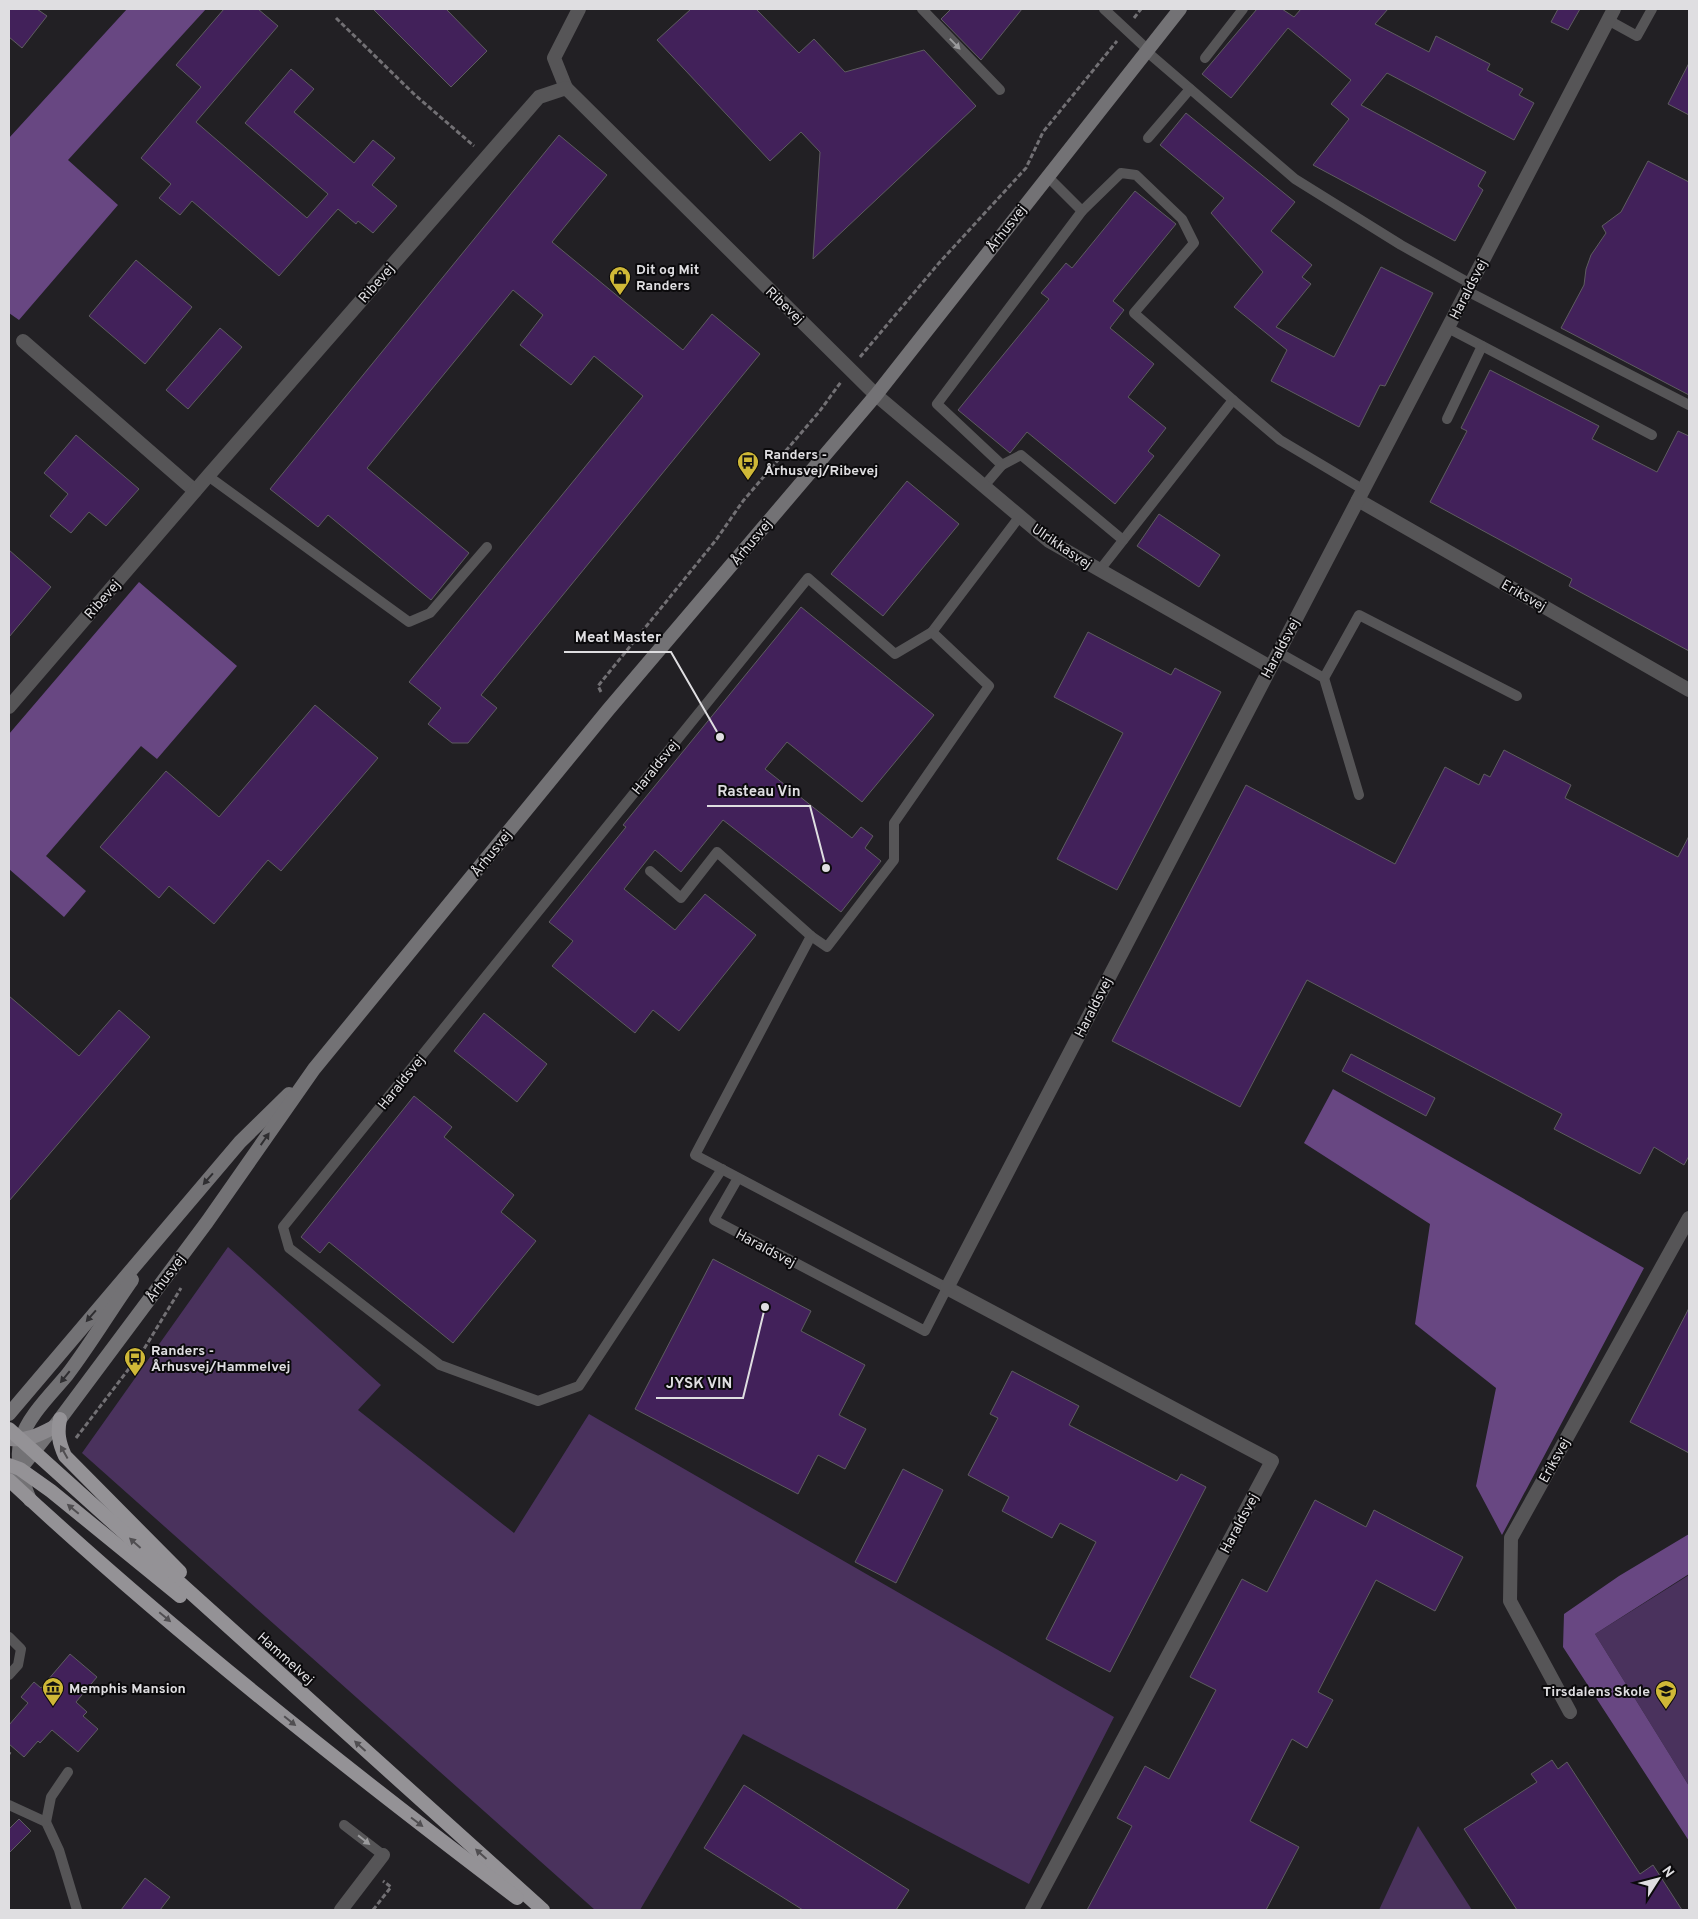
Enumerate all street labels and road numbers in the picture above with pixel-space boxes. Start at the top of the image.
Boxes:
street label: Århusvej [984,202,1031,256]
street label: Haraldsvej [1447,257,1492,323]
street label: Ribevej [355,261,399,307]
street label: Ribevej [761,284,807,328]
street label: Århusvej [728,516,776,570]
street label: Ulrikkasvej [1028,521,1094,573]
street label: Ribevej [81,577,125,623]
street label: Eriksvej [1498,577,1549,616]
street label: Haraldsvej [1258,616,1304,682]
street label: Haraldsvej [629,737,683,799]
street label: Århusvej [468,827,516,881]
street label: Haraldsvej [1072,975,1117,1041]
street label: Haraldsvej [375,1052,429,1114]
street label: Haraldsvej [732,1226,798,1272]
street label: Århusvej [143,1252,190,1306]
street label: Eriksvej [1536,1435,1575,1486]
street label: Haraldsvej [1217,1491,1263,1557]
street label: Hammelvej [253,1629,317,1689]

